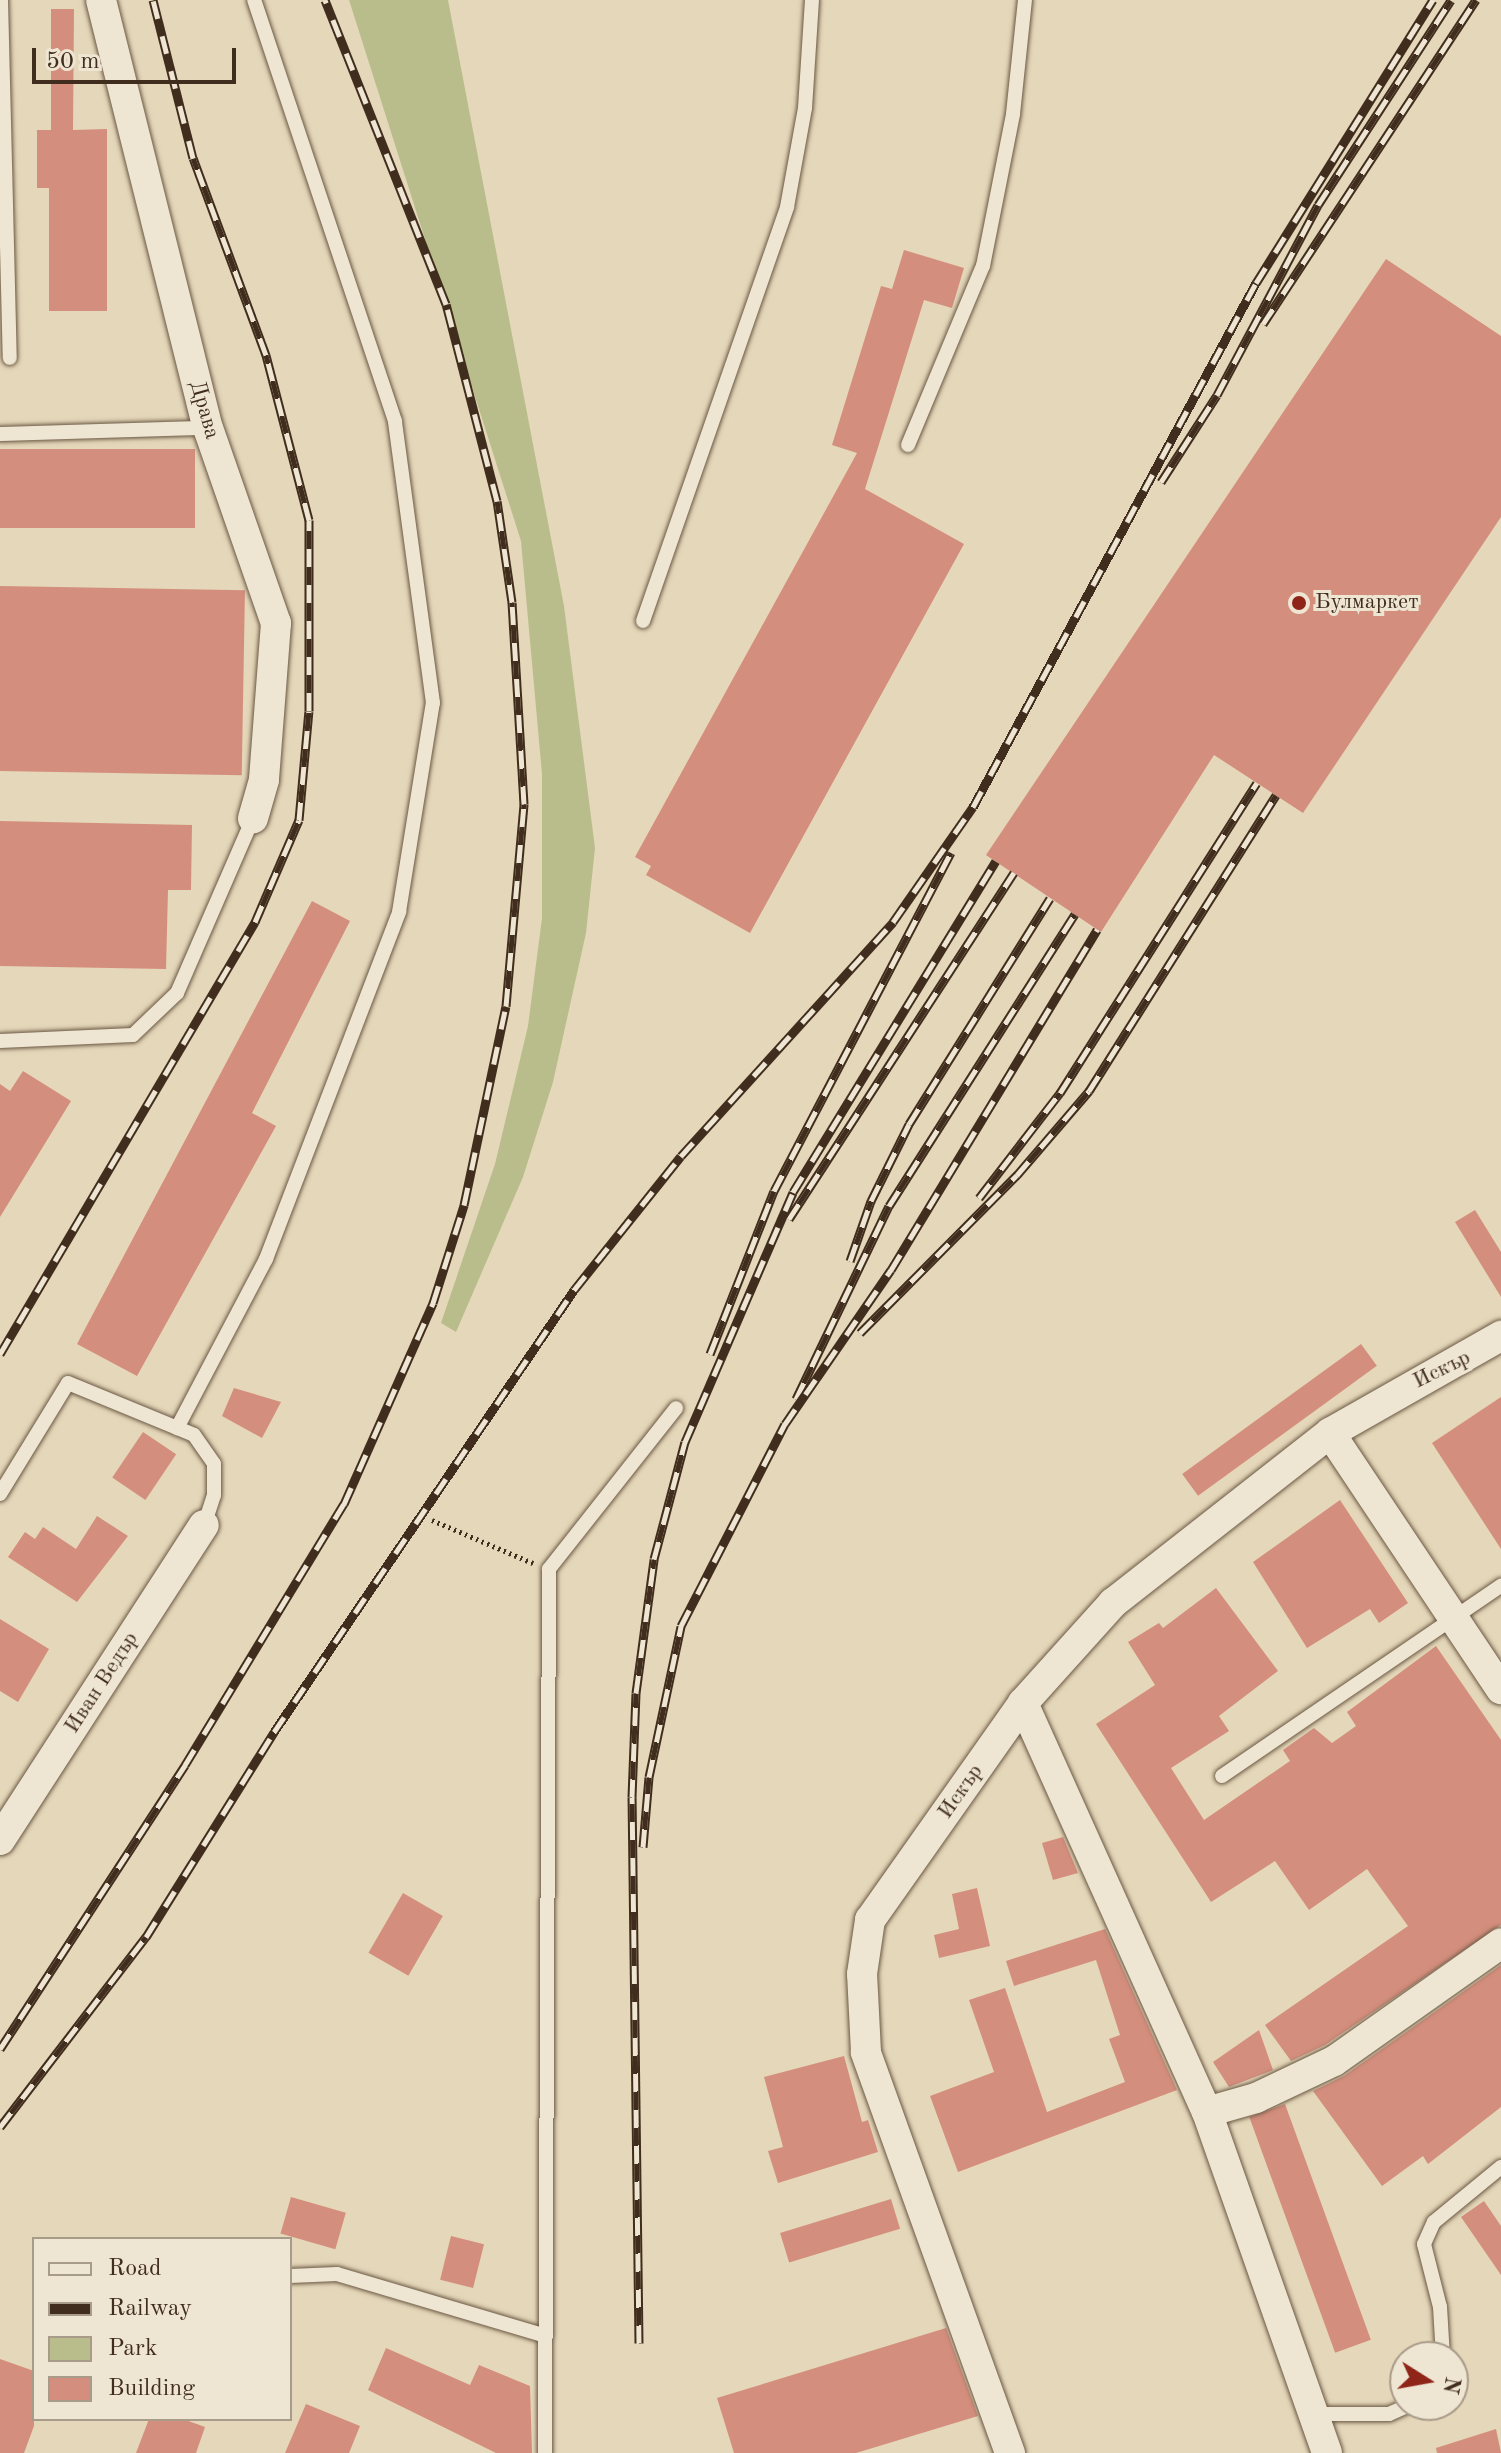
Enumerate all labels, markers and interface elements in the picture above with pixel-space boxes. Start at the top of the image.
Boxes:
scale bar [36,32,240,82]
text: 50 m [46,50,100,74]
street label: Драва [183,378,225,442]
place label: Булмаркет [1315,590,1419,616]
marker: Булмаркет [1290,594,1308,612]
street label: Искър [1409,1345,1475,1395]
street label: Иван Ведър [59,1627,145,1739]
street label: Искър [933,1760,989,1824]
legend [32,2237,292,2421]
text: Road [108,2257,161,2281]
text: Railway [108,2297,192,2321]
text: Park [108,2337,157,2361]
north arrow [1389,2341,1469,2421]
text: N [1438,2375,1463,2396]
text: Building [108,2377,195,2401]

